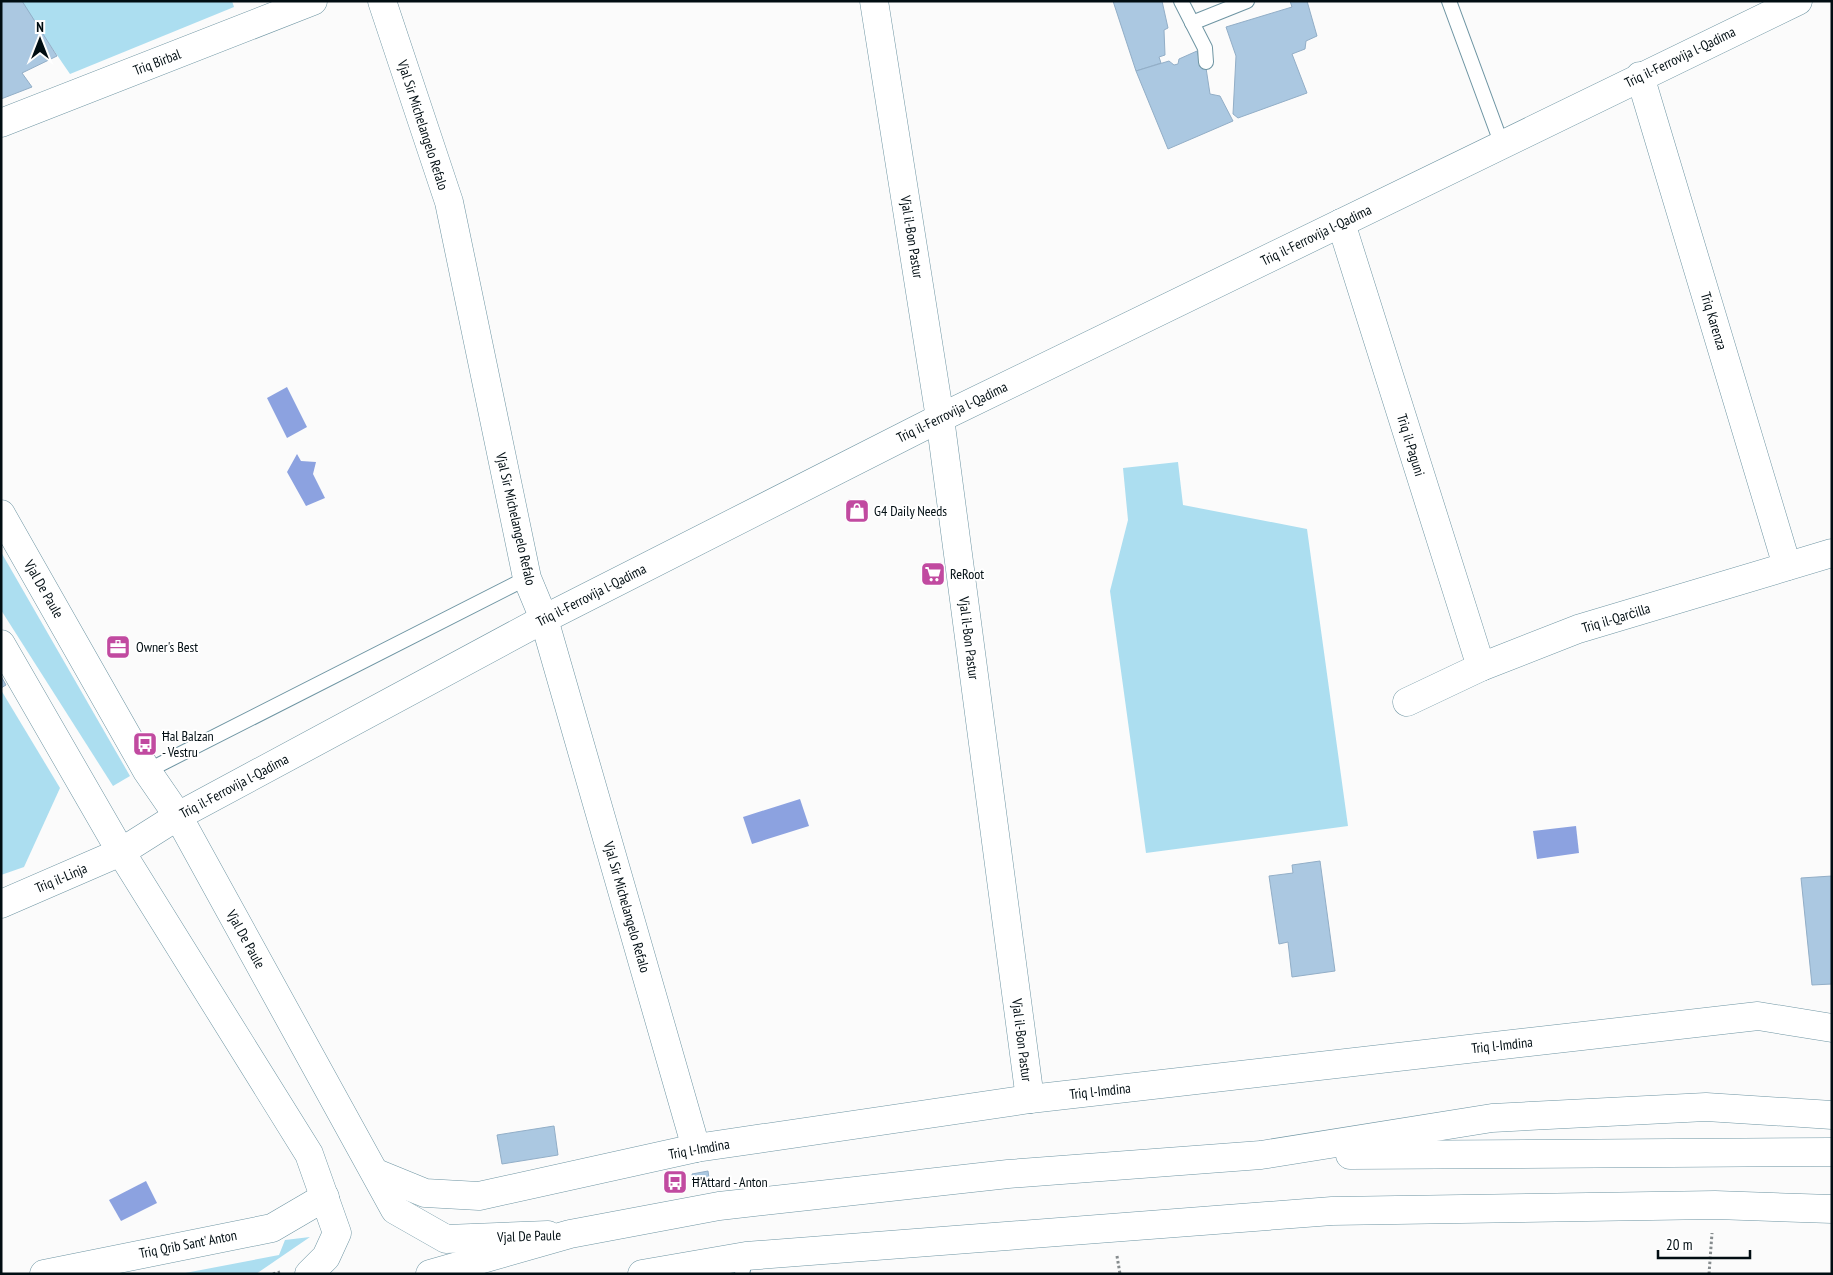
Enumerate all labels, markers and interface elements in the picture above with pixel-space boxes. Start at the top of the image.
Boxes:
north arrow [15,15,65,65]
text: N [36,18,44,36]
street label: Triq il-Ferrovija l-Qadima [1622,22,1738,92]
street label: Triq Birbal [131,44,184,79]
street label: Vjal Sir Michelangelo Refalo [393,57,453,192]
street label: Vjal il-Bon Pastur [896,193,927,280]
street label: Triq il-Ferrovija l-Qadima [1258,200,1374,270]
street label: Triq Karenza [1697,290,1731,352]
street label: Triq il-Ferrovija l-Qadima [894,377,1010,447]
street label: Triq il-Paguni [1393,412,1429,478]
street label: Vjal Sir Michelangelo Refalo [492,450,540,587]
shop icon: G4 Daily Needs [844,498,870,524]
place label: G4 Daily Needs [874,502,947,520]
street label: Vjal De Paule [20,556,68,621]
street label: Triq il-Ferrovija l-Qadima [533,560,649,630]
supermarket icon: ReRoot [920,561,946,587]
place label: ReRoot [950,565,984,583]
street label: Vjal il-Bon Pastur [955,594,983,681]
street label: Triq il-Qarċilla [1580,599,1652,637]
office icon: Owner's Best [105,634,131,660]
place label: Owner's Best [136,638,198,656]
place label: Ħal Balzan - Vestru [162,727,214,761]
bus stop icon: Ħal Balzan - Vestru [132,731,158,757]
street label: Triq il-Ferrovija l-Qadima [176,750,292,822]
street label: Vjal Sir Michelangelo Refalo [599,838,654,975]
street label: Triq il-Linja [32,859,90,897]
street label: Vjal De Paule [222,906,270,972]
street label: Vjal il-Bon Pastur [1008,996,1036,1083]
street label: Triq l-Imdina [1470,1033,1534,1057]
street label: Triq l-Imdina [1068,1079,1132,1103]
street label: Triq l-Imdina [667,1135,731,1163]
bus stop icon: Ħ'Attard - Anton [662,1169,688,1195]
place label: Ħ'Attard - Anton [692,1173,768,1191]
street label: Triq Qrib Sant' Anton [138,1226,238,1262]
street label: Vjal De Paule [496,1226,562,1246]
scale bar [1658,1228,1750,1260]
text: 20 m [1666,1235,1692,1254]

